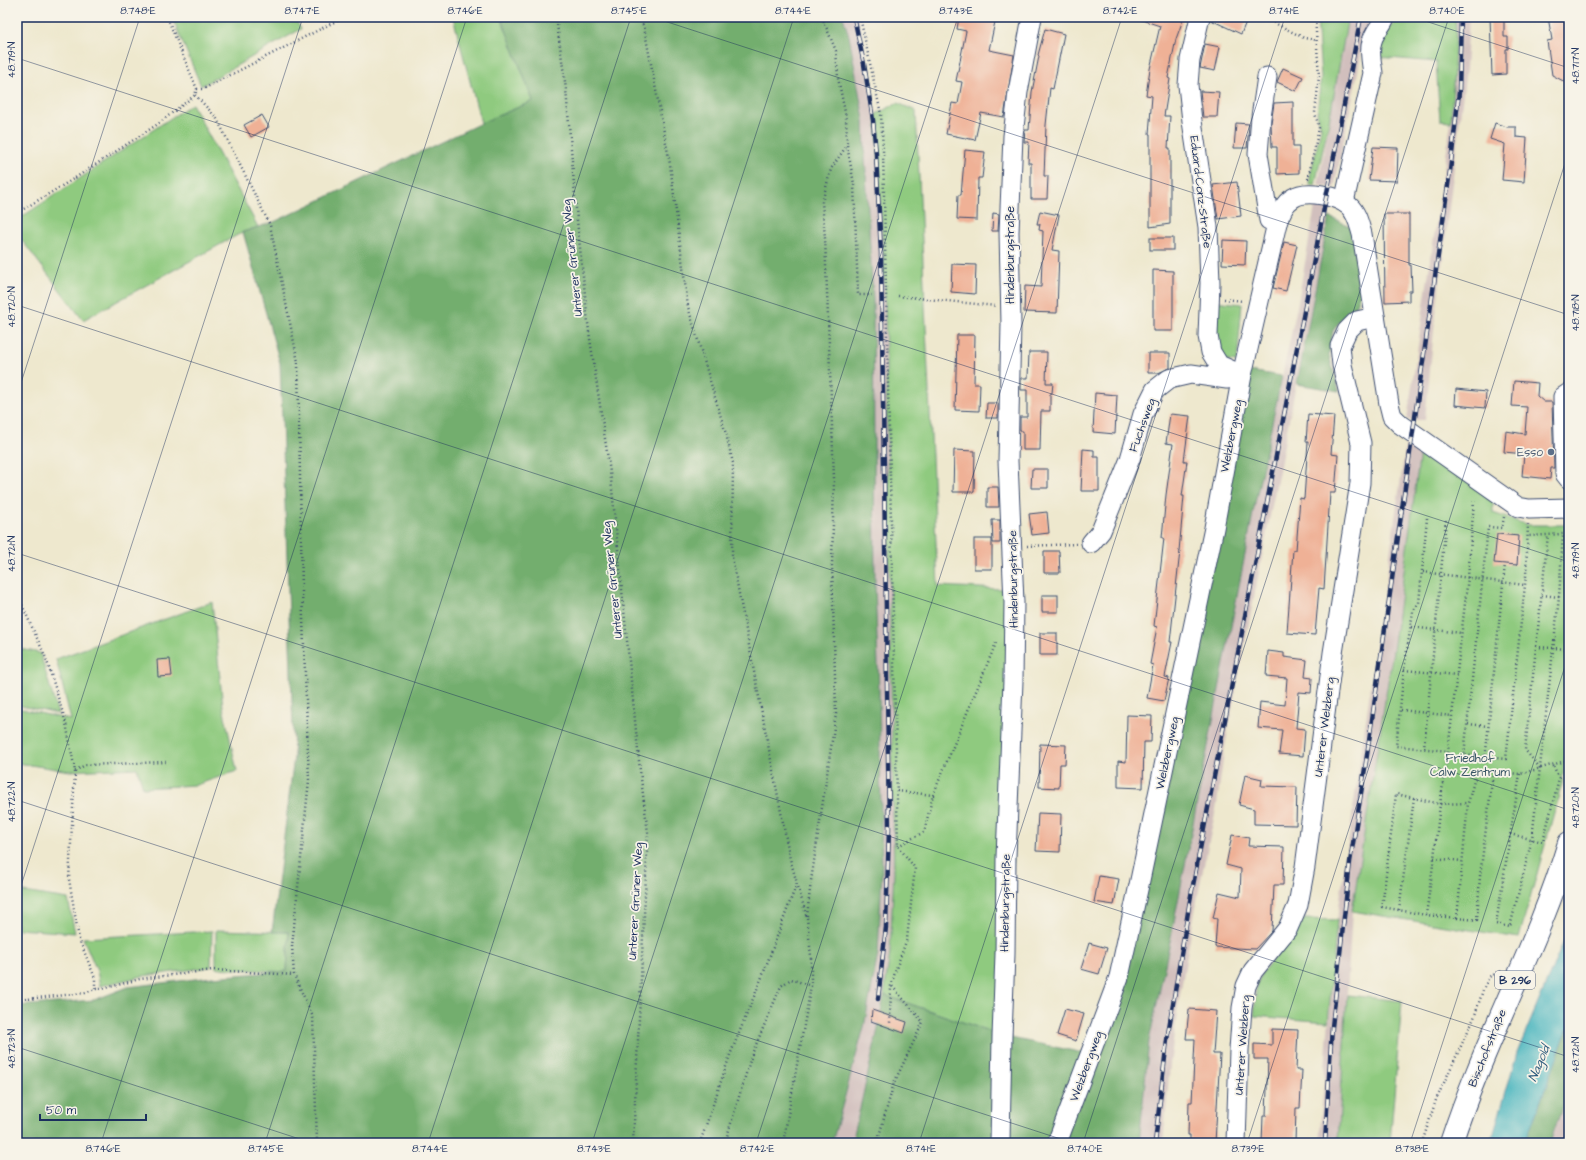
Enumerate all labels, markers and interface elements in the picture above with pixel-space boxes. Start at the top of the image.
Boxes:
text: 8.748°E [120,4,156,18]
text: 8.747°E [284,4,320,18]
text: 8.746°E [447,4,483,18]
text: 8.745°E [611,4,647,18]
text: 8.744°E [775,4,811,18]
text: 8.743°E [939,4,973,18]
text: 8.742°E [1103,4,1137,18]
text: 8.741°E [1269,4,1299,18]
text: 8.740°E [1429,4,1465,18]
text: 48.719°N [5,42,19,78]
text: 48.717°N [1569,48,1583,84]
street label: Eduard-Conz-Straße [1185,135,1216,250]
street label: Unterer Grüner Weg [558,199,588,317]
street label: Hindenburgstraße [1002,206,1020,304]
text: 48.720°N [5,286,19,328]
text: 48.718°N [1569,294,1583,332]
street label: Fuchsweg [1125,396,1161,455]
street label: Welzbergweg [1216,398,1248,474]
place label: Esso [1517,444,1543,461]
marker: Esso [1546,447,1556,457]
street label: Unterer Grüner Weg [598,521,628,639]
street label: Hindenburgstraße [1004,529,1024,628]
text: 48.721°N [5,536,19,572]
text: 48.719°N [1569,543,1583,579]
street label: Unterer Welzberg [1310,676,1340,778]
street label: Welzbergweg [1151,715,1184,791]
park label: Friedhof Calw Zentrum [1430,750,1511,781]
text: 48.722°N [5,782,19,822]
text: 48.720°N [1569,787,1583,829]
street label: Unterer Grüner Weg [624,842,648,960]
street label: Hindenburgstraße [996,853,1016,952]
road number: B 296 [1495,971,1535,989]
street label: Unterer Welzberg [1231,994,1255,1096]
street label: Bischofstraße [1464,1006,1511,1090]
street label: Welzbergweg [1066,1028,1108,1104]
text: 48.723°N [5,1029,19,1069]
text: 48.721°N [1569,1037,1583,1073]
water label: Nagold [1524,1040,1556,1085]
scale bar [40,1096,146,1122]
text: 50 m [46,1102,77,1119]
text: 8.746°E [85,1142,121,1156]
text: 8.745°E [248,1142,284,1156]
text: 8.744°E [412,1142,448,1156]
text: 8.743°E [577,1142,611,1156]
text: 8.742°E [740,1142,774,1156]
text: 8.741°E [906,1142,936,1156]
text: 8.740°E [1067,1142,1103,1156]
text: 8.739°E [1232,1142,1265,1156]
text: 8.738°E [1395,1142,1429,1156]

